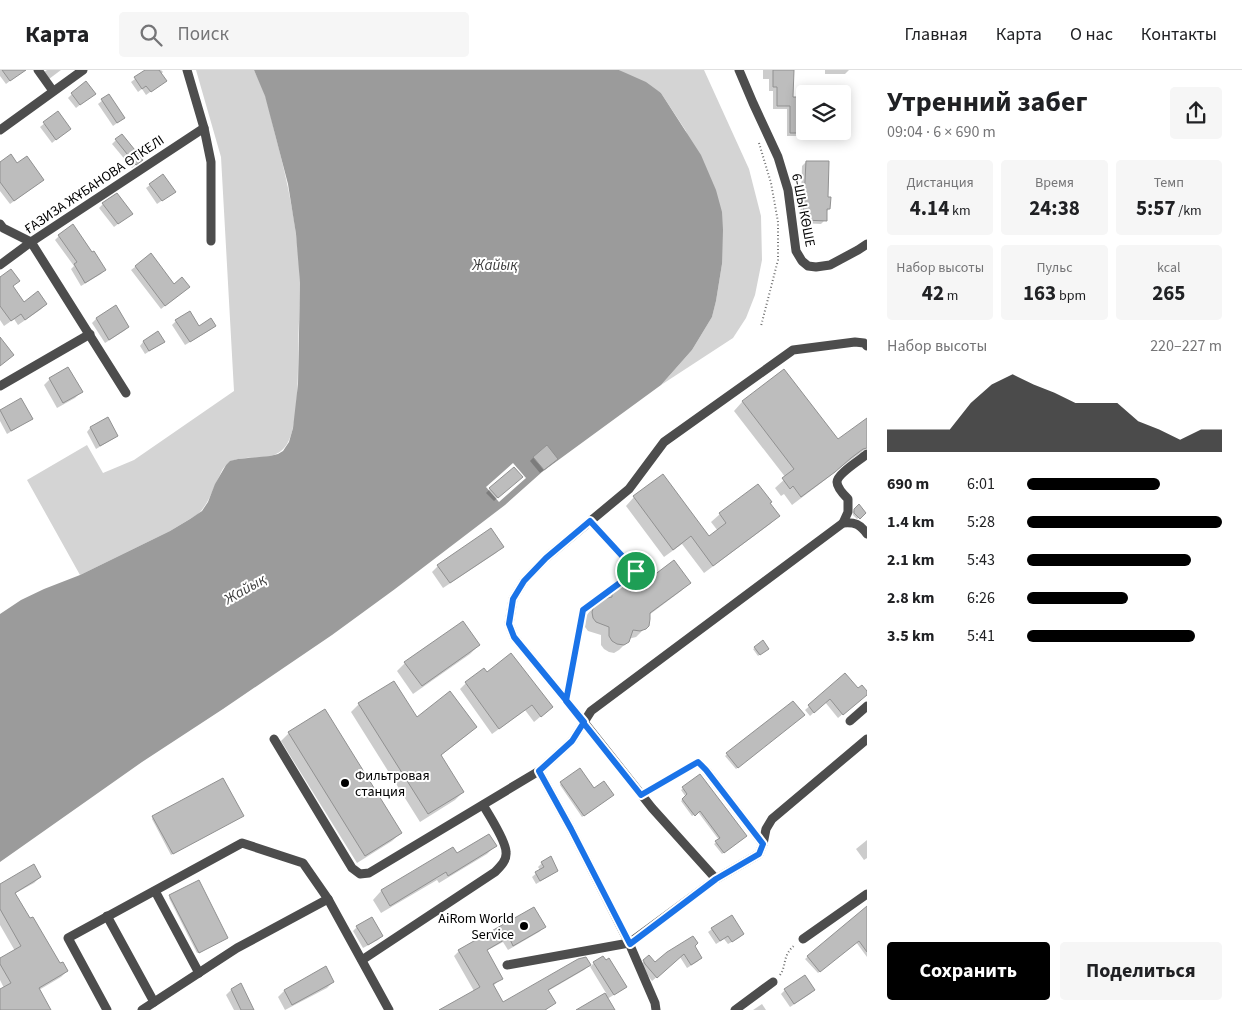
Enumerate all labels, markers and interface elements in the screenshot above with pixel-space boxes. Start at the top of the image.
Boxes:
search box [119,12,469,57]
text: Карта [25,17,89,52]
icon: search [137,21,165,49]
text: Поиск [177,21,229,48]
text: Главная [905,22,968,47]
text: Карта [996,22,1042,47]
text: О нас [1070,22,1113,47]
text: Контакты [1141,22,1217,47]
text: Утренний забег [887,82,1088,122]
map controls [796,85,851,140]
button: layers [796,85,851,140]
button: share [1170,87,1222,139]
text: 09:04 · 6 × 690 m [887,121,996,143]
street label: ҒАЗИЗА ЖҰБАНОВА ӨТКЕЛІ [21,131,168,239]
street label: 6-ШЫ КӨШЕ [786,172,820,249]
text: Дистанция [907,173,974,193]
text: Время [1035,173,1074,193]
text: Темп [1154,173,1184,193]
text: 4.14 [910,193,949,223]
text: 24:38 [1029,193,1080,223]
text: 5:57 [1136,193,1175,223]
text: km [949,201,971,221]
text: /km [1175,201,1202,221]
water label: Жайық [471,255,518,276]
text: Набор высоты [896,258,984,278]
text: Пульс [1036,258,1073,278]
text: kcal [1157,258,1181,278]
text: 42 [922,278,944,308]
text: 163 [1023,278,1056,308]
text: 265 [1152,278,1185,308]
text: m [944,286,958,306]
text: bpm [1056,286,1086,306]
text: Набор высоты [887,335,987,357]
text: 220–227 m [1150,335,1222,357]
text: 690 m [887,473,929,495]
text: 6:01 [967,473,995,495]
text: 1.4 km [887,511,934,533]
text: 5:28 [967,511,995,533]
text: 2.1 km [887,549,934,571]
text: 5:43 [967,549,995,571]
pin [615,550,657,592]
icon: arrive [622,557,650,585]
water label: Жайық [219,569,271,610]
text: 2.8 km [887,587,934,609]
text: 6:26 [967,587,995,609]
text: 3.5 km [887,625,934,647]
text: 5:41 [967,625,995,647]
place label: Фильтровая станция [355,766,430,802]
marker: Фильтровая станция [339,777,351,789]
place label: AiRom World Service [438,909,514,945]
marker: AiRom World Service [518,920,530,932]
button: Сохранить [887,942,1050,1000]
button: Поделиться [1060,942,1222,1000]

